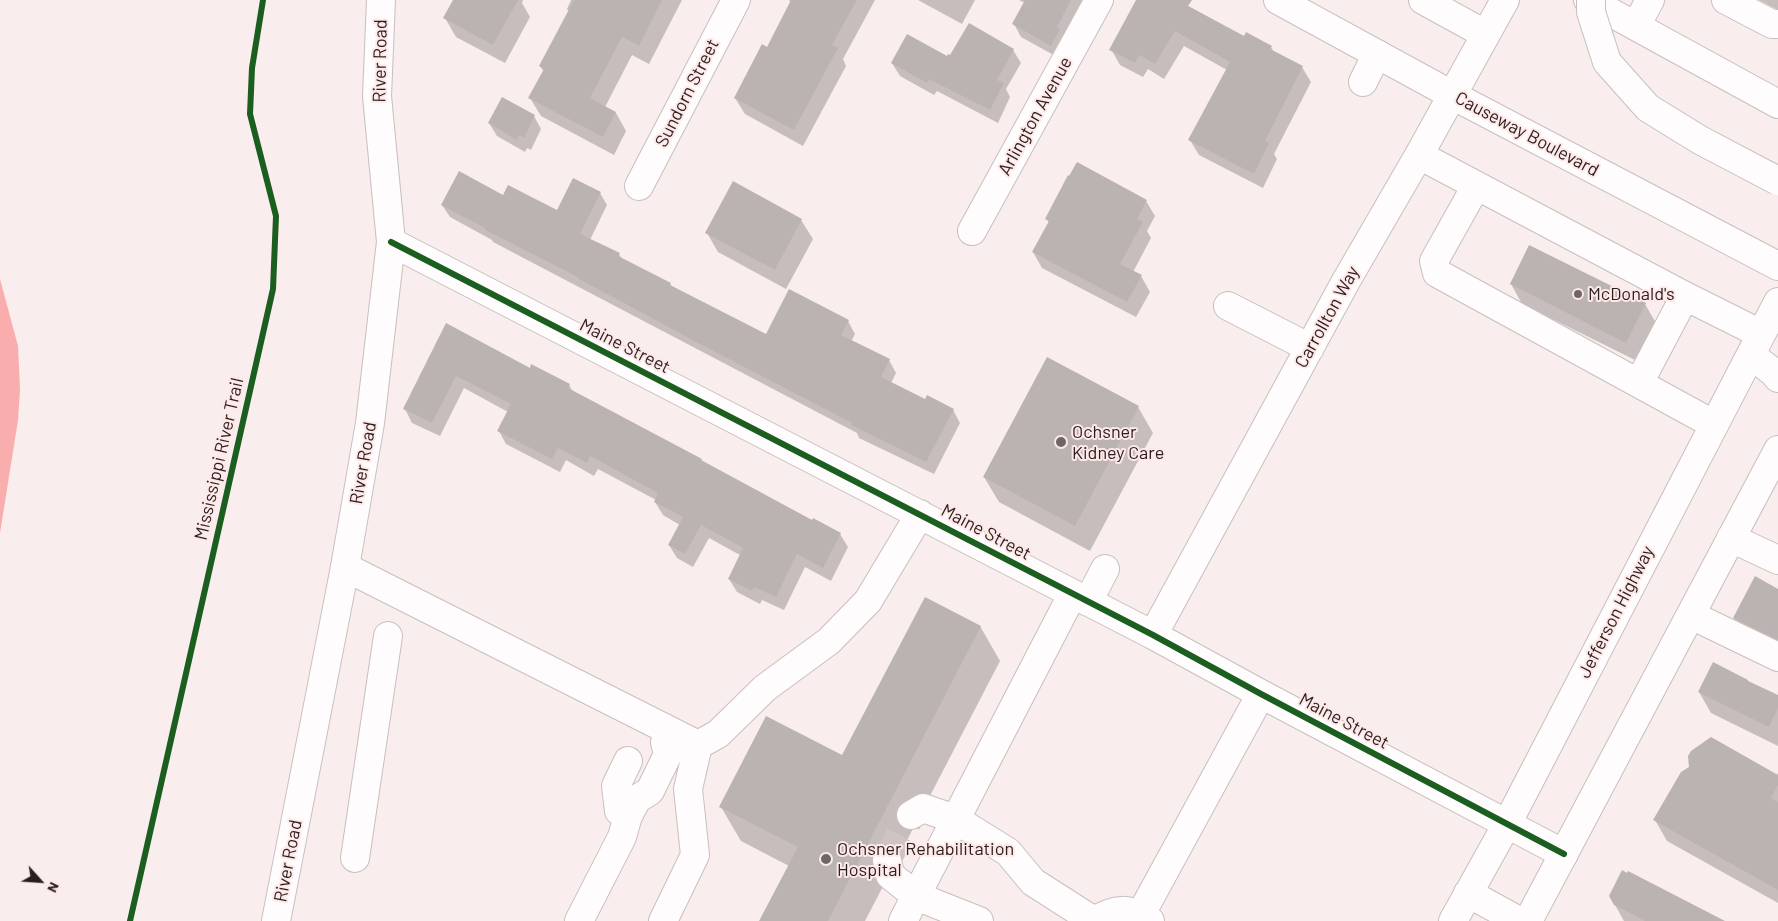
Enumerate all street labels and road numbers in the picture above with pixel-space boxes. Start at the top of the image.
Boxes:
street label: River Road [368,19,392,103]
street label: Sundorn Street [651,35,723,151]
street label: Arlington Avenue [994,53,1076,179]
street label: Causeway Boulevard [1452,87,1602,181]
street label: Carrollton Way [1290,262,1364,372]
street label: Maine Street [576,314,674,378]
street label: Mississippi River Trail [190,376,248,542]
street label: River Road [345,420,381,506]
street label: Maine Street [937,499,1035,565]
street label: Jefferson Highway [1573,542,1659,682]
street label: Maine Street [1295,688,1393,754]
street label: River Road [269,818,307,904]

